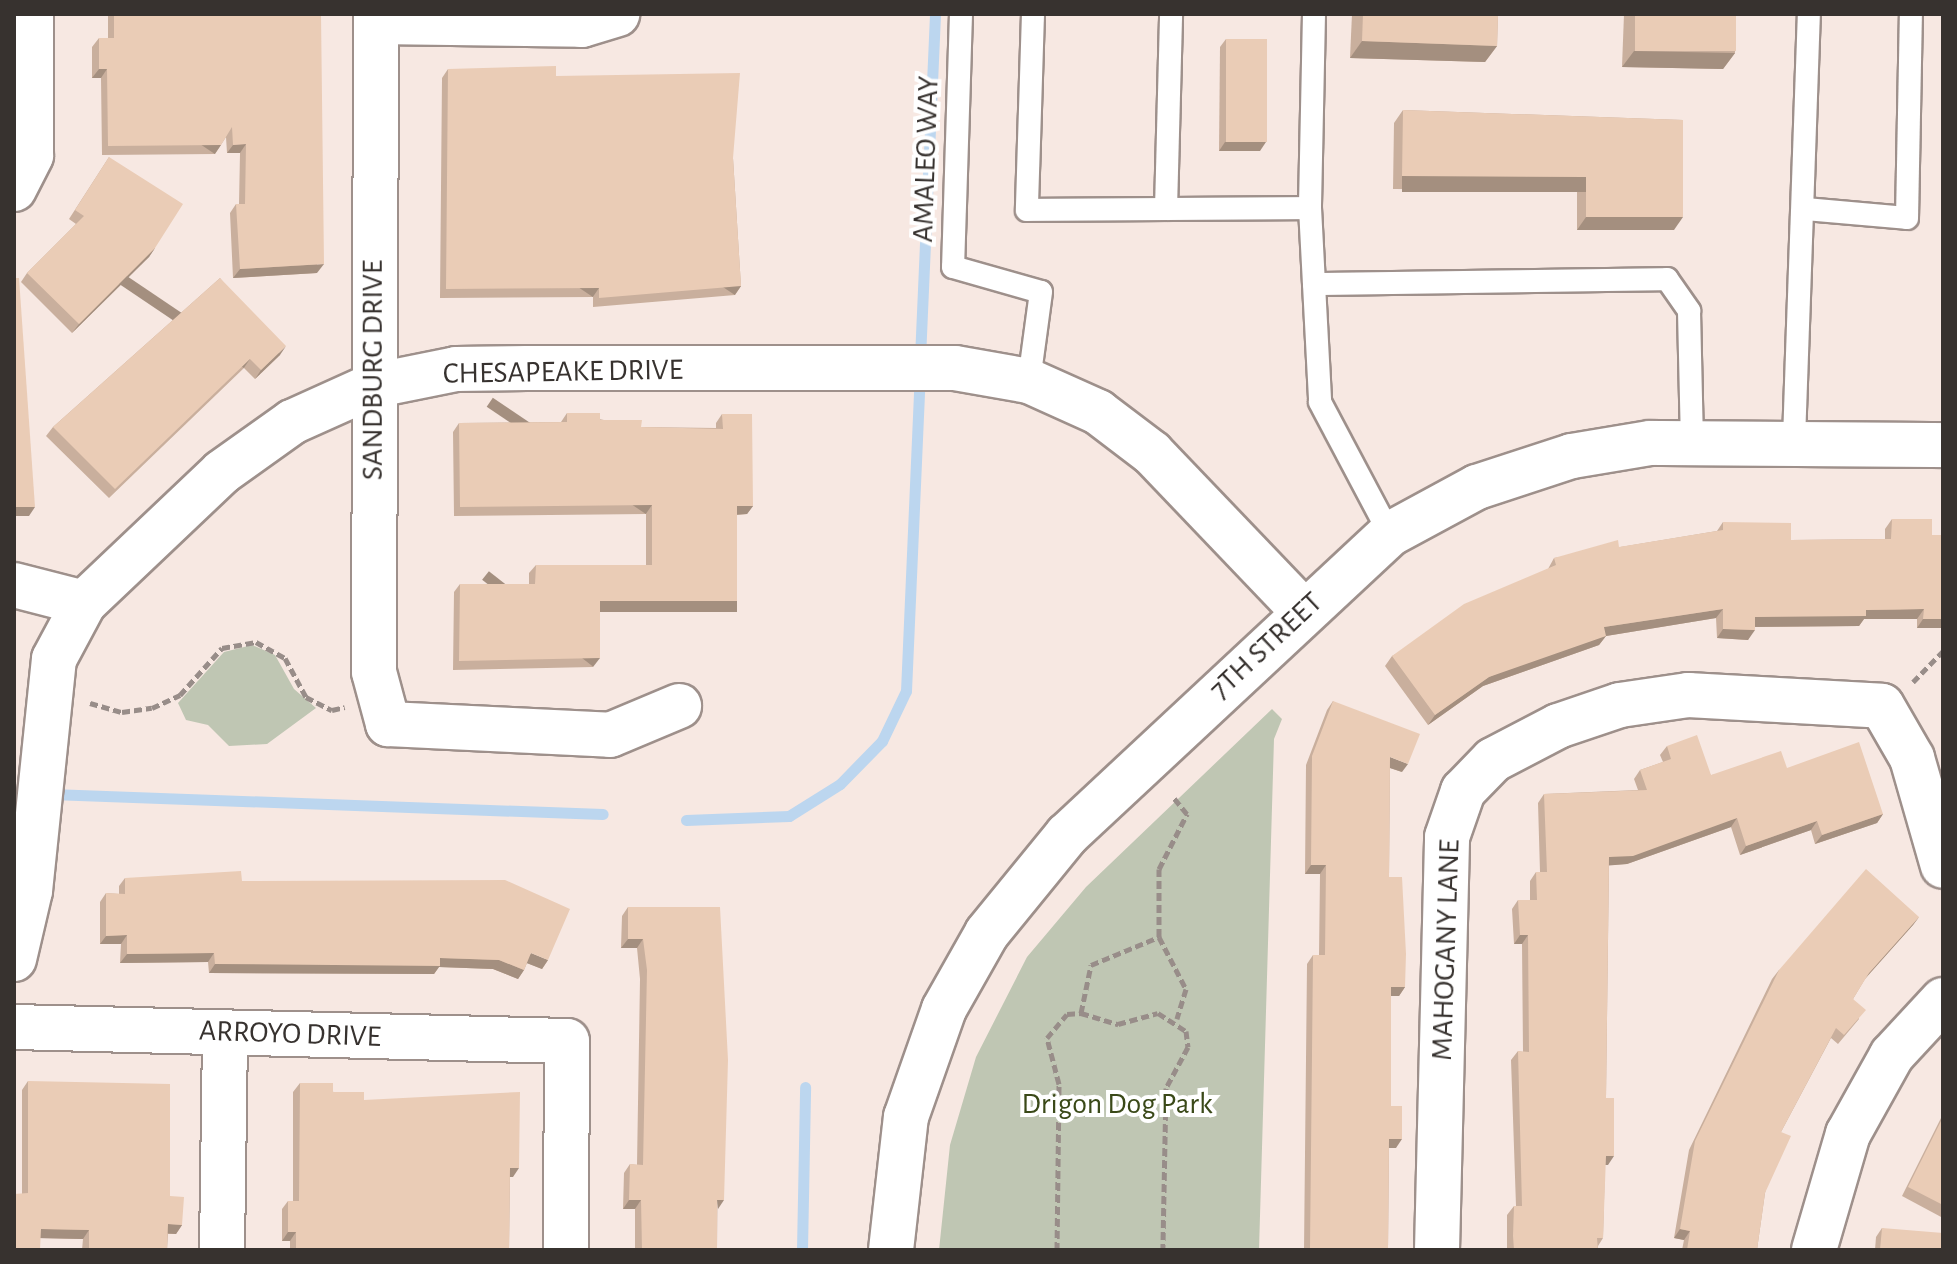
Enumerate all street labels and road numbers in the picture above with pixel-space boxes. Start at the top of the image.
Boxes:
street label: AMALEO WAY [905,75,947,243]
street label: SANDBURG DRIVE [355,260,391,480]
street label: CHESAPEAKE DRIVE [443,352,683,392]
street label: 7TH STREET [1202,585,1330,707]
street label: MAHOGANY LANE [1424,839,1468,1061]
street label: ARROYO DRIVE [198,1013,382,1055]

